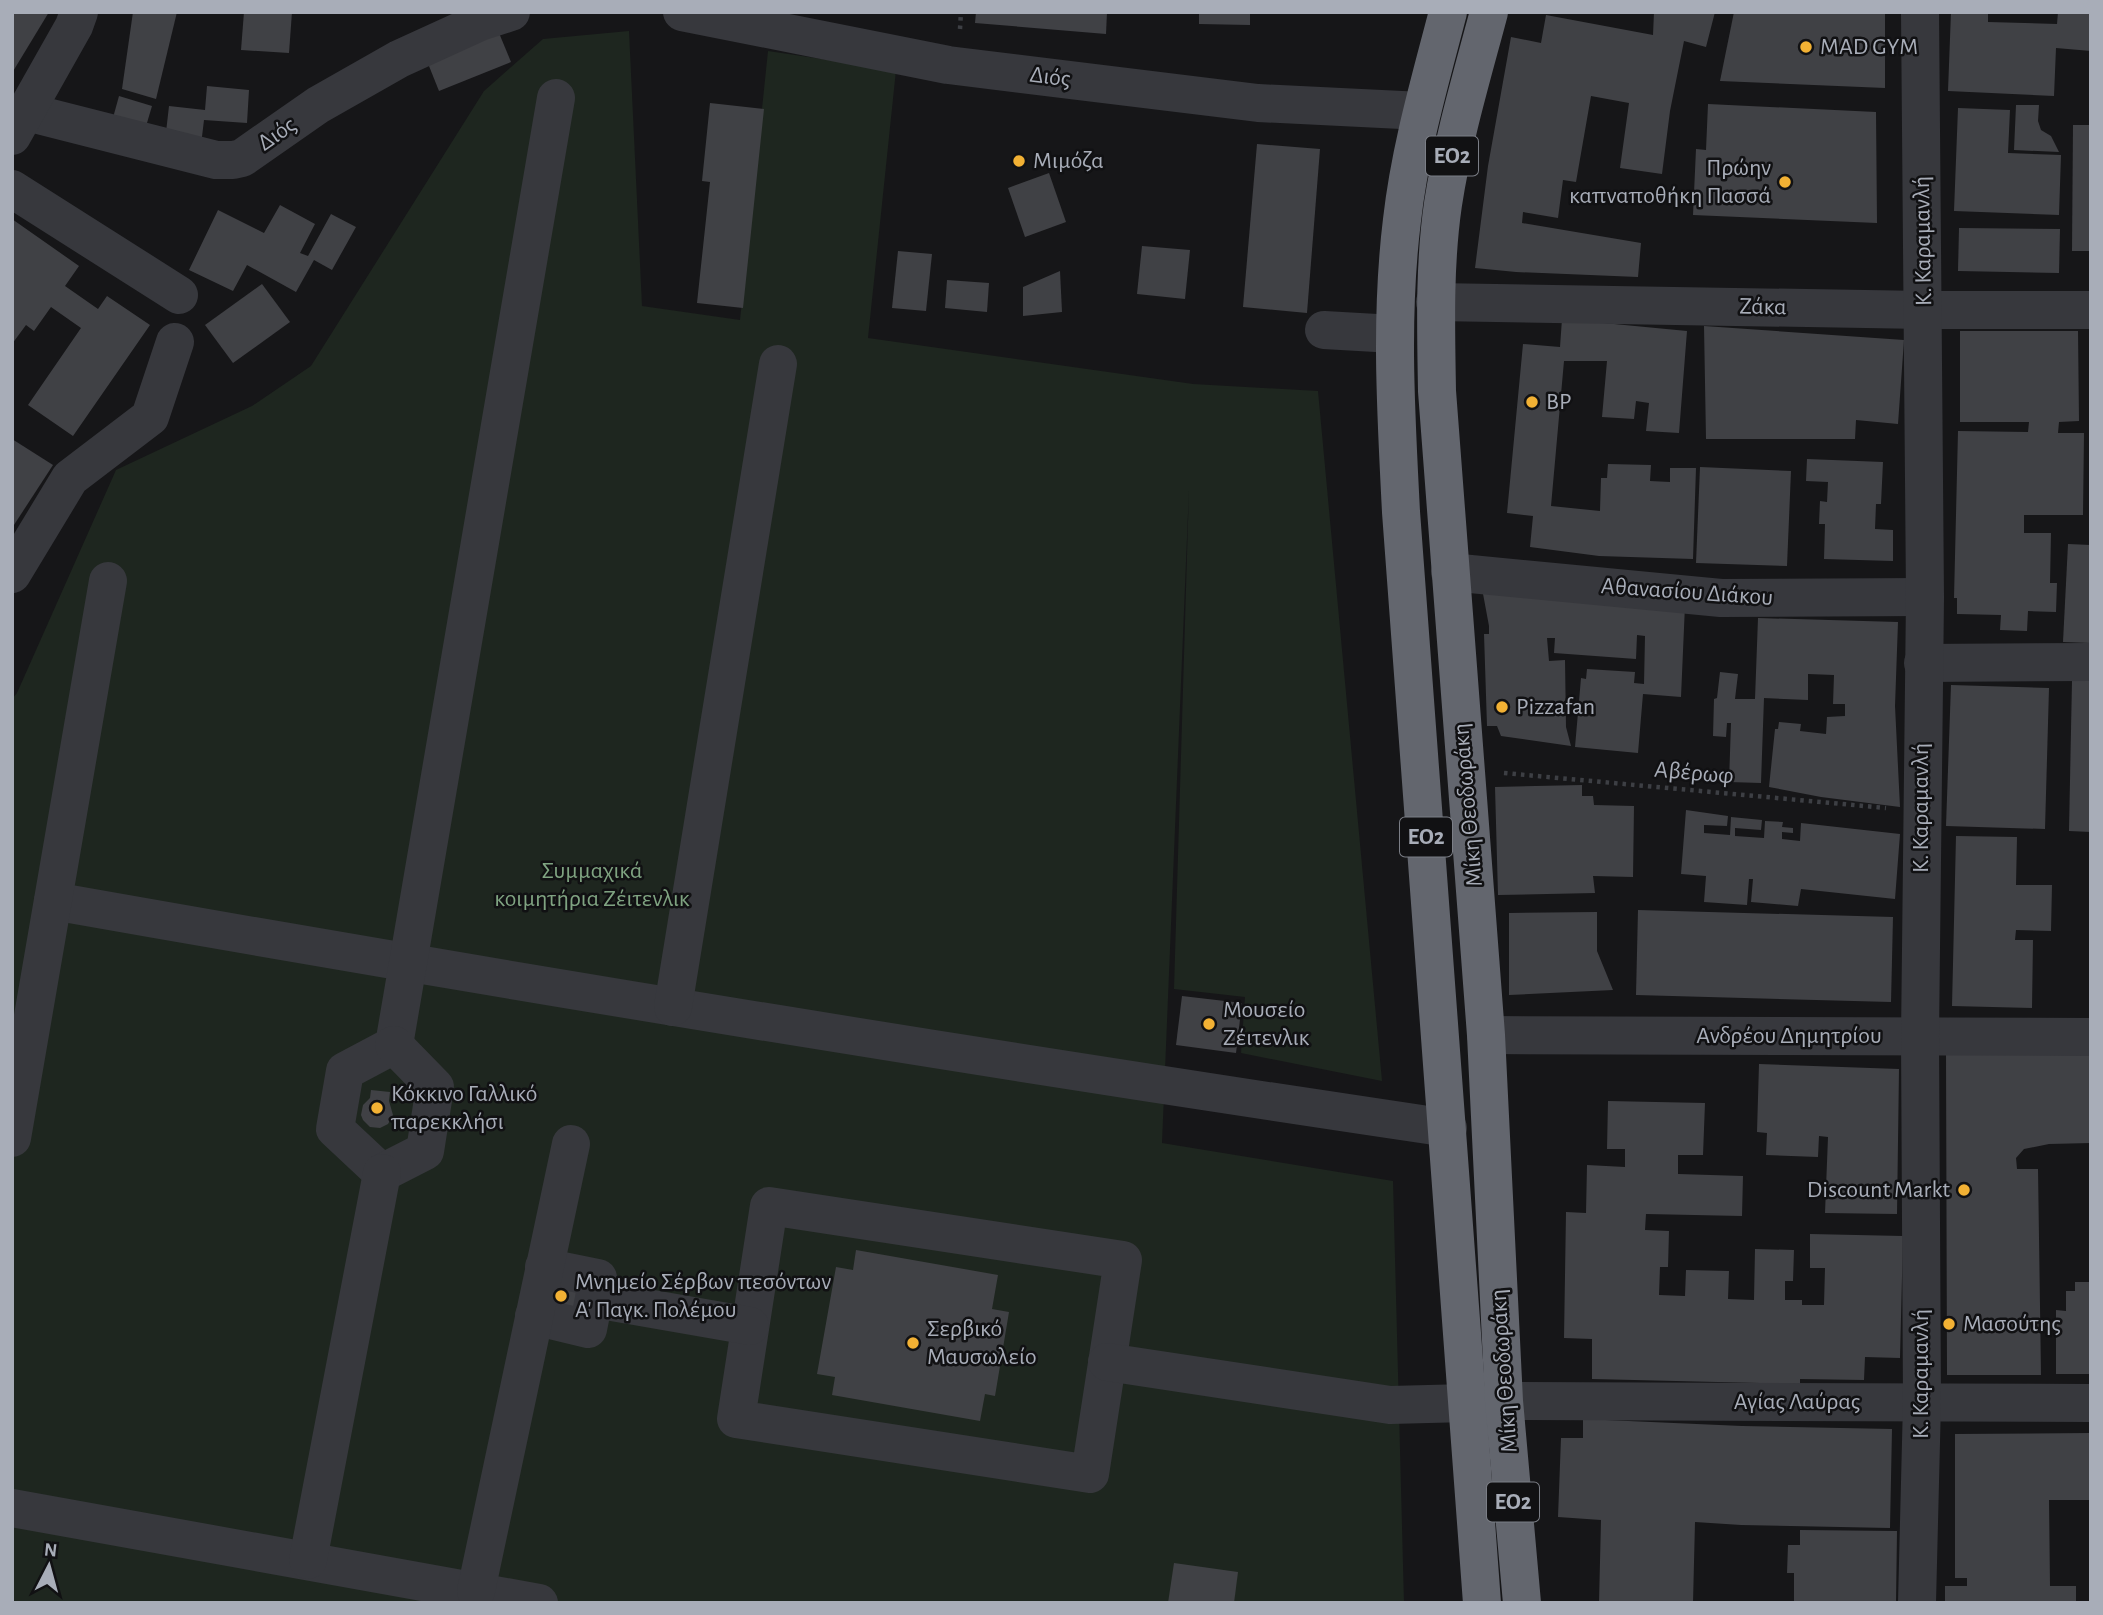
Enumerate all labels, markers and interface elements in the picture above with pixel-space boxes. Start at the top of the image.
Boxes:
place label: MAD GYM [1820,35,1918,59]
marker: MAD GYM [1798,39,1814,55]
street label: Διός [1028,63,1072,91]
street label: Διός [253,112,301,156]
road number: ΕΟ2 [1426,136,1478,176]
place label: Μιμόζα [1033,149,1104,173]
marker: Μιμόζα [1011,153,1027,169]
place label: Πρώην καπναποθήκη Πασσά [1569,156,1771,208]
marker: Πρώην καπναποθήκη Πασσά [1777,174,1793,190]
street label: Κ. Καραμανλή [1910,176,1936,306]
street label: Ζάκα [1739,295,1787,319]
place label: BP [1546,390,1571,414]
marker: BP [1524,394,1540,410]
street label: Αθανασίου Διάκου [1600,574,1774,610]
place label: Pizzafan [1516,695,1595,719]
marker: Pizzafan [1494,699,1510,715]
street label: Μίκη Θεοδωράκη [1449,722,1487,888]
street label: Κ. Καραμανλή [1909,743,1933,873]
street label: Αβέρωφ [1653,758,1735,788]
road number: ΕΟ2 [1400,818,1452,856]
park label: Συμμαχικά κοιμητήρια Ζέιτενλικ [494,859,690,911]
place label: Μουσείο Ζέιτενλικ [1223,998,1310,1050]
marker: Μουσείο Ζέιτενλικ [1201,1016,1217,1032]
street label: Ανδρέου Δημητρίου [1696,1024,1882,1048]
place label: Κόκκινο Γαλλικό παρεκκλήσι [390,1082,537,1134]
marker: Κόκκινο Γαλλικό παρεκκλήσι [369,1100,385,1116]
place label: Discount Markt [1807,1178,1950,1202]
marker: Discount Markt [1956,1182,1972,1198]
place label: Μνημείο Σέρβων πεσόντων Α' Παγκ. Πολέμου [575,1270,831,1322]
marker: Μνημείο Σέρβων πεσόντων Α' Παγκ. Πολέμου [553,1288,569,1304]
street label: Μίκη Θεοδωράκη [1486,1288,1522,1454]
street label: Κ. Καραμανλή [1909,1309,1933,1439]
place label: Μασούτης [1963,1312,2061,1336]
marker: Μασούτης [1941,1316,1957,1332]
place label: Σερβικό Μαυσωλείο [927,1317,1037,1369]
marker: Σερβικό Μαυσωλείο [905,1335,921,1351]
street label: Αγίας Λαύρας [1734,1390,1860,1414]
road number: ΕΟ2 [1487,1483,1539,1522]
north arrow [14,1531,84,1601]
text: N [43,1540,58,1561]

